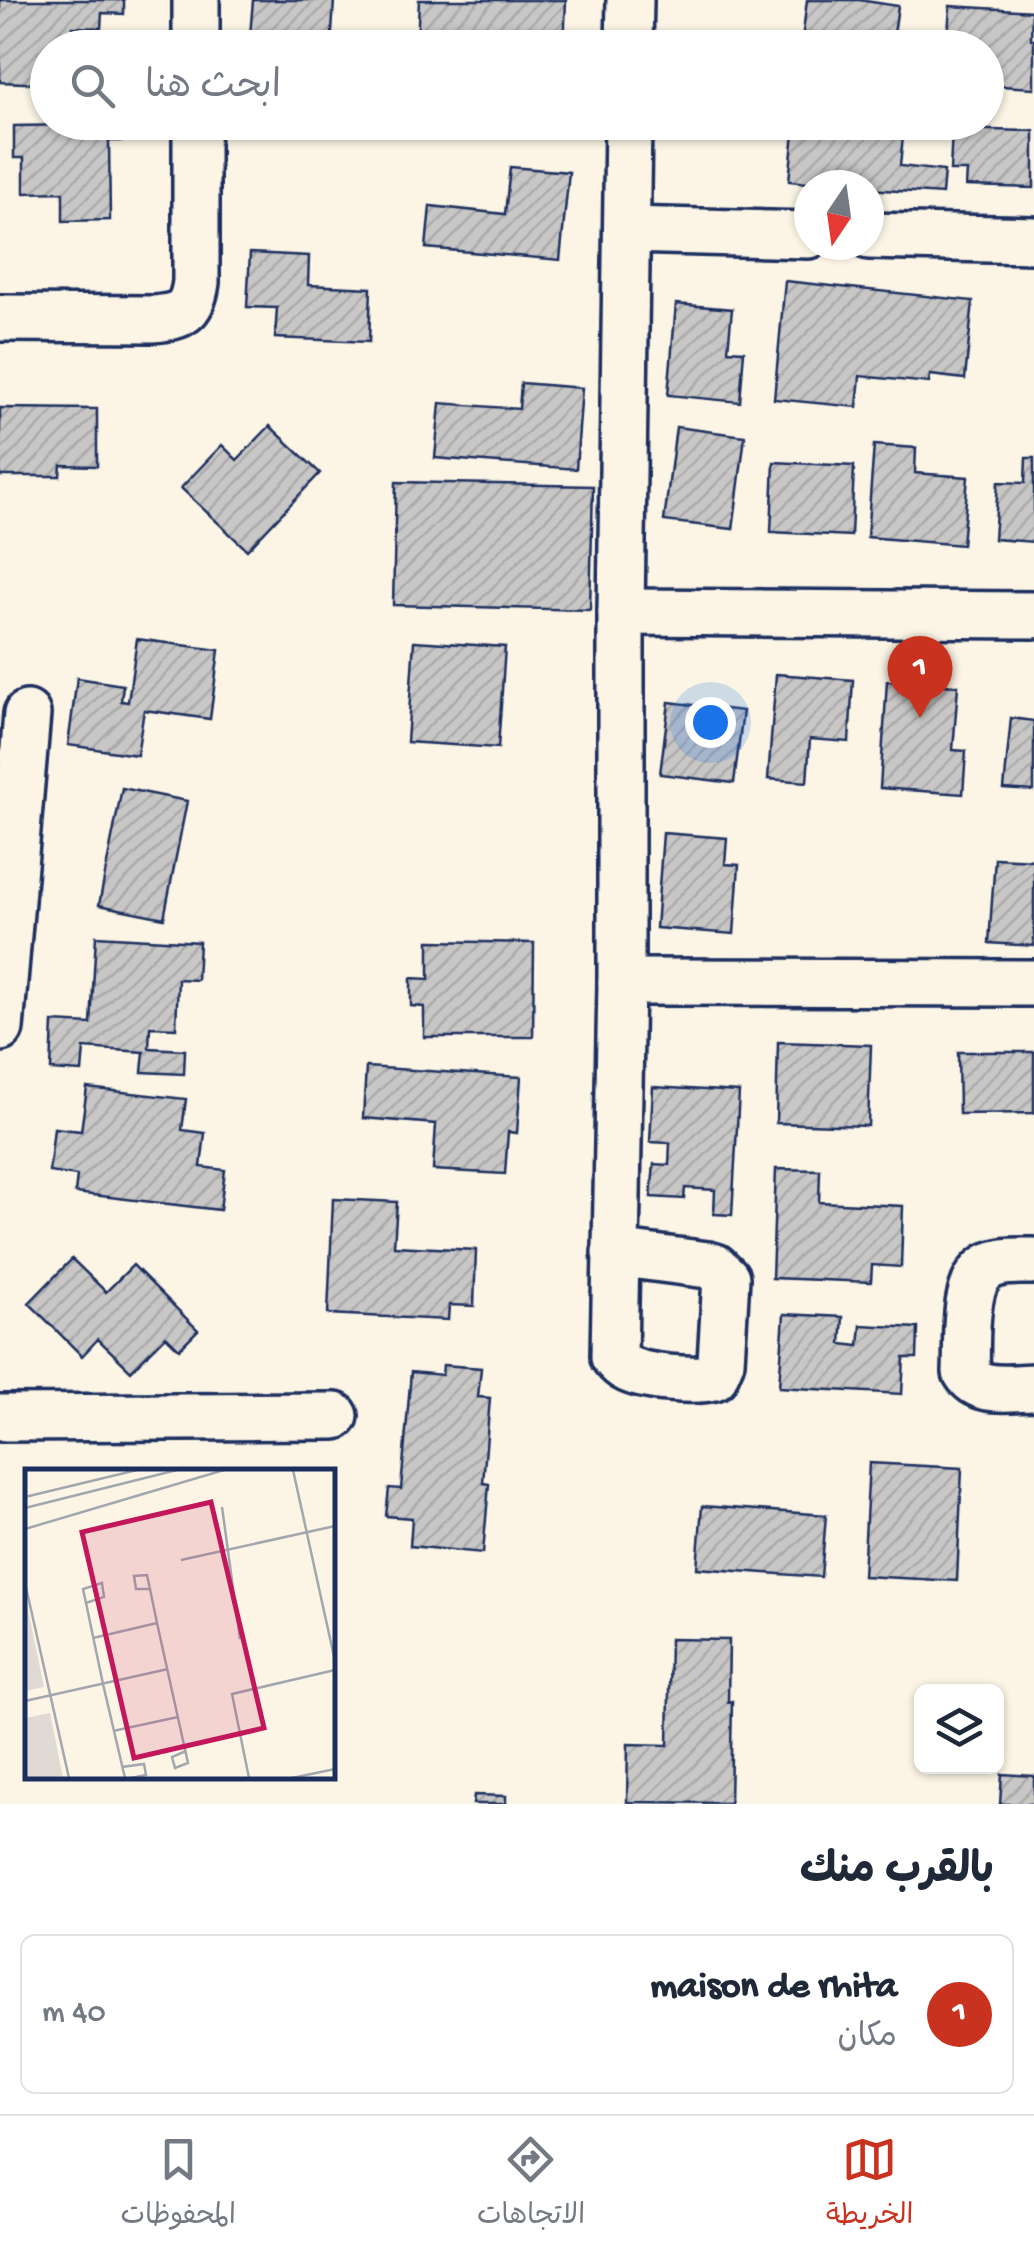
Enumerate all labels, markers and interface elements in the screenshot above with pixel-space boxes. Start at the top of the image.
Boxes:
search box [30,30,1004,140]
icon: search [65,58,120,113]
text: ابحث هنا [145,67,281,111]
north arrow [794,170,884,260]
pin: 1 [888,636,952,718]
your location [685,697,736,748]
inset map [25,1469,335,1779]
map controls [914,1684,1004,1774]
button: layers [914,1684,1004,1774]
text: بالقرب منك [800,1849,994,1898]
text: maison de rhita [650,1966,897,2010]
text: 40 m [42,1995,106,2033]
text: 1 [953,1995,966,2033]
text: مكان [838,2020,897,2058]
tab: المحفوظات [121,2132,236,2238]
tab: الاتجاهات [477,2132,585,2238]
tab: الخريطة [826,2132,913,2238]

